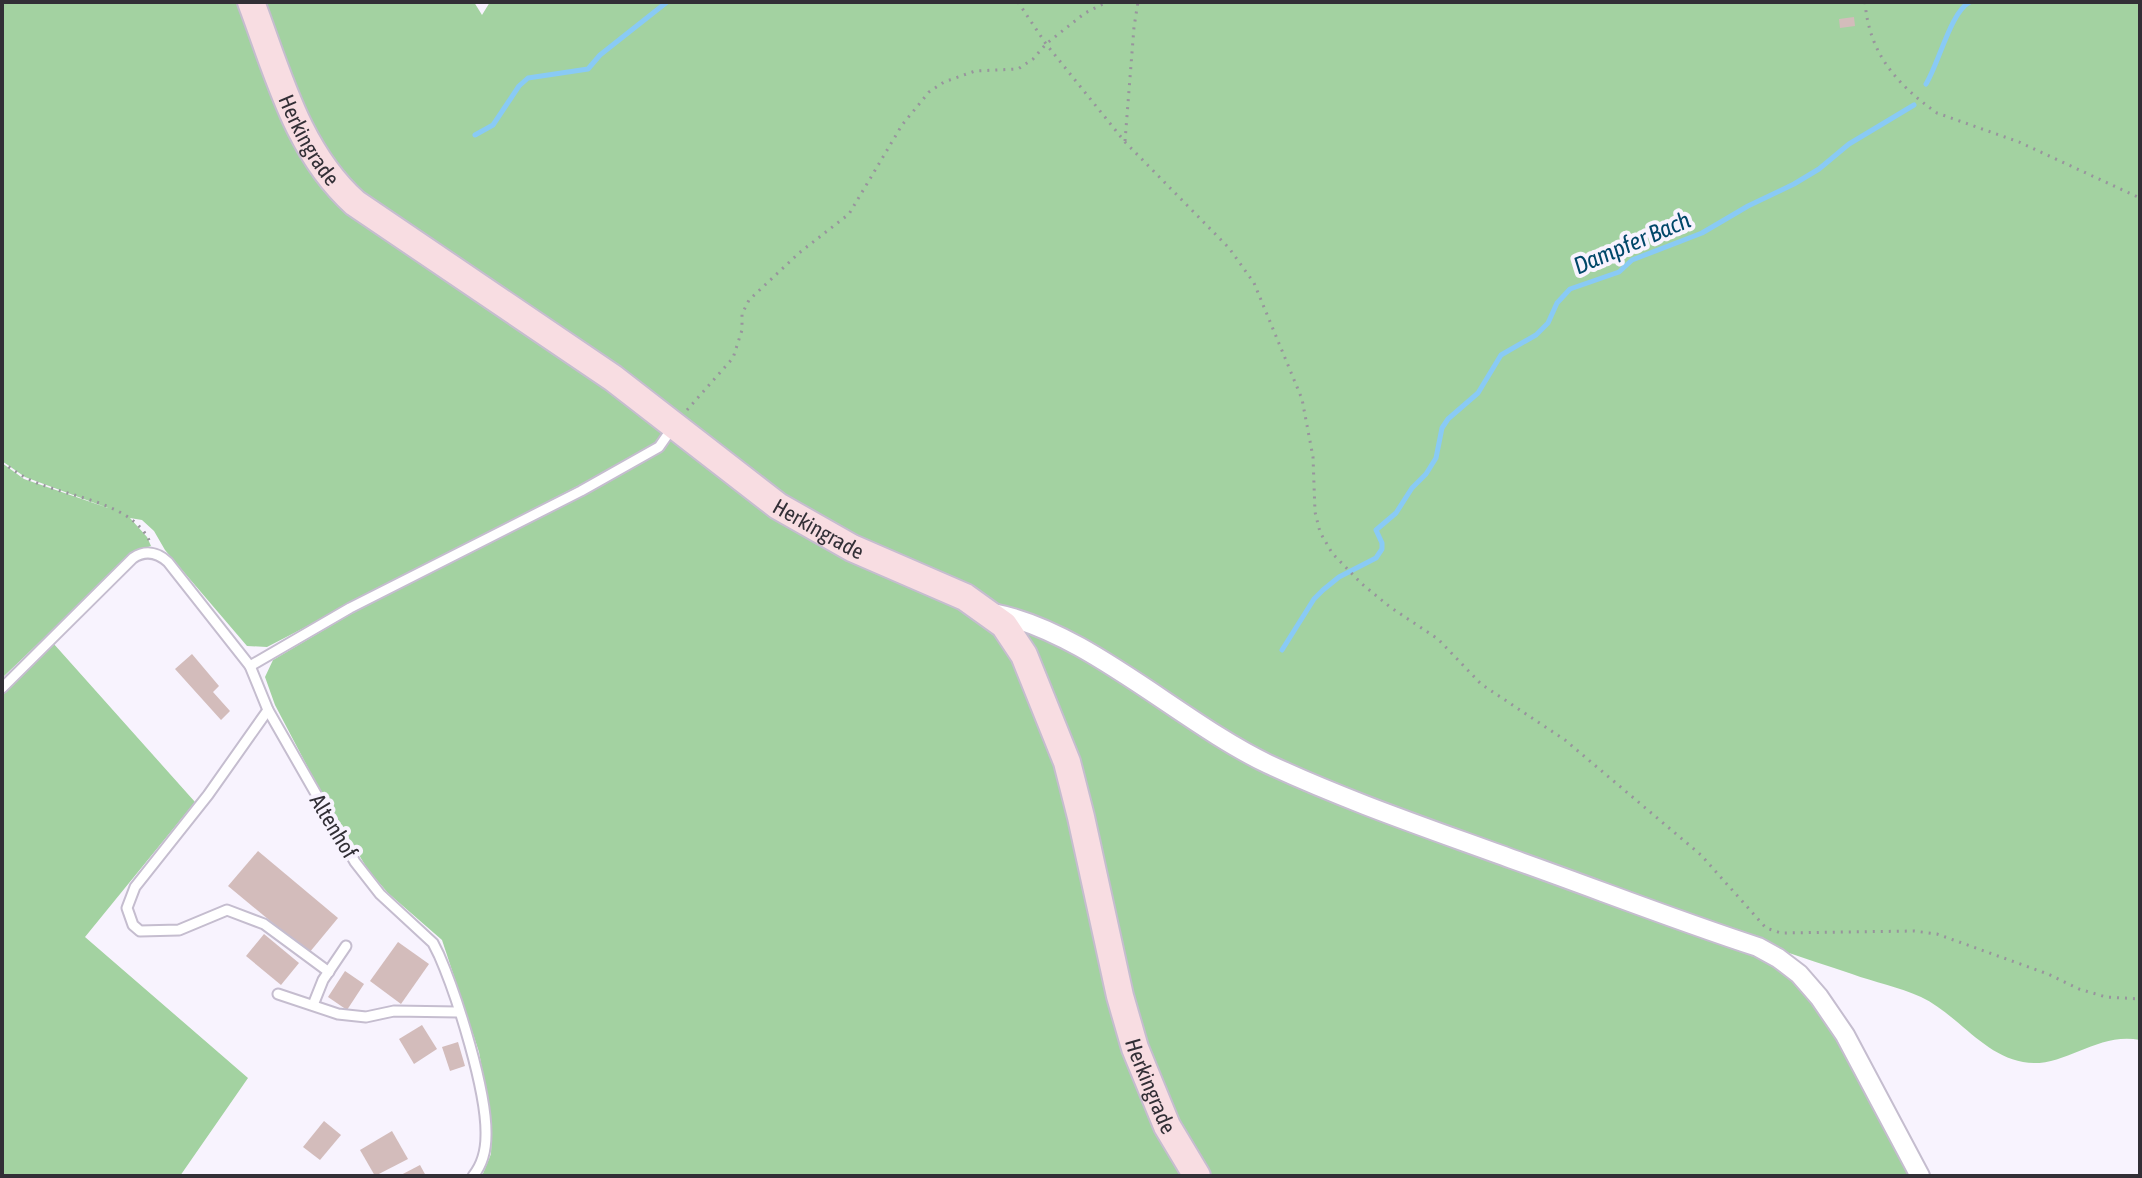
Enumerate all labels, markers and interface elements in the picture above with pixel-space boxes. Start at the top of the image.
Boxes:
street label: Herkingrade [273,91,345,191]
water label: Dampfer Bach [1569,206,1695,279]
street label: Herkingrade [769,493,868,565]
street label: Altenhof [305,789,363,863]
street label: Herkingrade [1120,1036,1182,1138]

